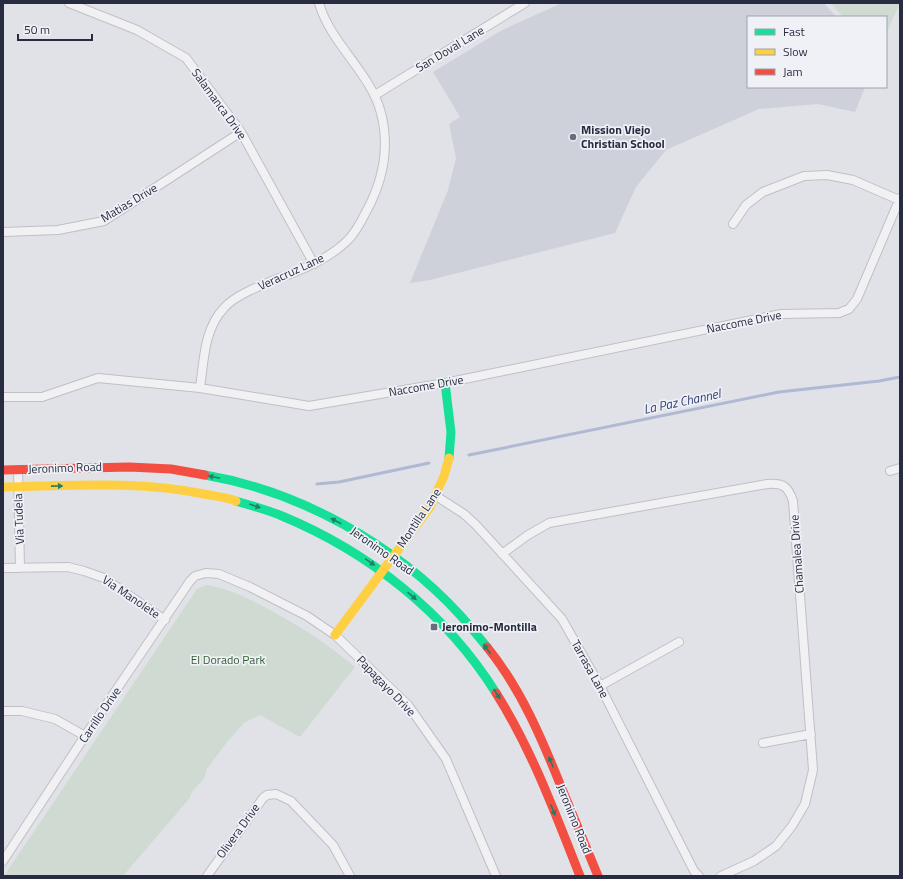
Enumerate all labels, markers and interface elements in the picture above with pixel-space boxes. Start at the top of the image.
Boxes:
scale bar [18,16,92,42]
legend [747,16,887,88]
text: 50 m [24,20,50,39]
street label: San Doval Lane [412,21,488,77]
text: Fast [783,22,806,41]
text: Slow [783,42,808,61]
text: Jam [783,62,803,81]
street label: Salamanca Drive [187,64,252,143]
place label: Mission Viejo Christian School [581,120,665,153]
marker: Mission Viejo Christian School [568,132,578,142]
street label: Matias Drive [97,178,161,227]
street label: Veracruz Lane [255,248,327,295]
street label: Naccome Drive [705,305,783,338]
street label: Naccome Drive [387,370,465,401]
water label: La Paz Channel [642,383,724,419]
street label: Jeronimo Road [28,457,102,478]
one-way arrow [208,473,221,479]
one-way arrow [51,483,64,489]
street label: Montilla Lane [392,484,445,551]
street label: Via Tudela [8,493,29,545]
one-way arrow [249,503,261,509]
street label: Chamalea Drive [784,514,809,594]
one-way arrow [330,518,342,524]
street label: Jeronimo Road [347,522,418,580]
one-way arrow [365,558,375,566]
street label: Via Manolete [99,570,164,623]
one-way arrow [407,591,418,600]
place label: Jeronimo-Montilla [442,617,537,636]
marker: Jeronimo-Montilla [429,622,439,632]
street label: Tarrasa Lane [567,636,614,701]
one-way arrow [483,644,491,655]
park label: El Dorado Park [191,650,266,669]
street label: Papagayo Drive [352,651,420,720]
street label: Carrillo Drive [74,683,125,747]
one-way arrow [493,688,501,699]
one-way arrow [547,756,553,768]
street label: Jeronimo Road [552,781,597,857]
street label: Olivera Drive [211,799,264,862]
one-way arrow [551,805,557,817]

